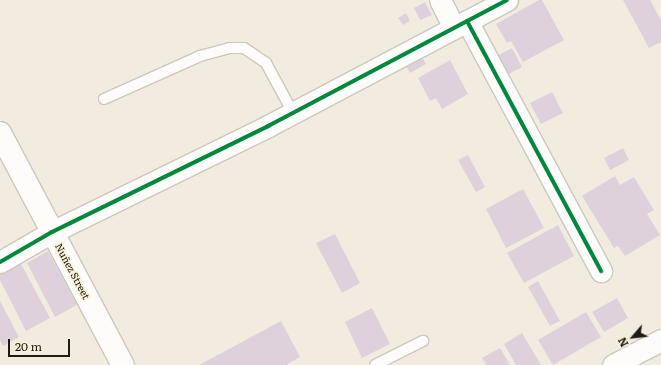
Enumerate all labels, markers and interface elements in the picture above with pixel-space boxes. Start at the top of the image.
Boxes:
street label: Nuñez Street [53,241,93,301]
north arrow [613,317,653,357]
scale bar [10,331,72,357]
text: N [613,335,632,350]
text: 20 m [15,337,42,355]

